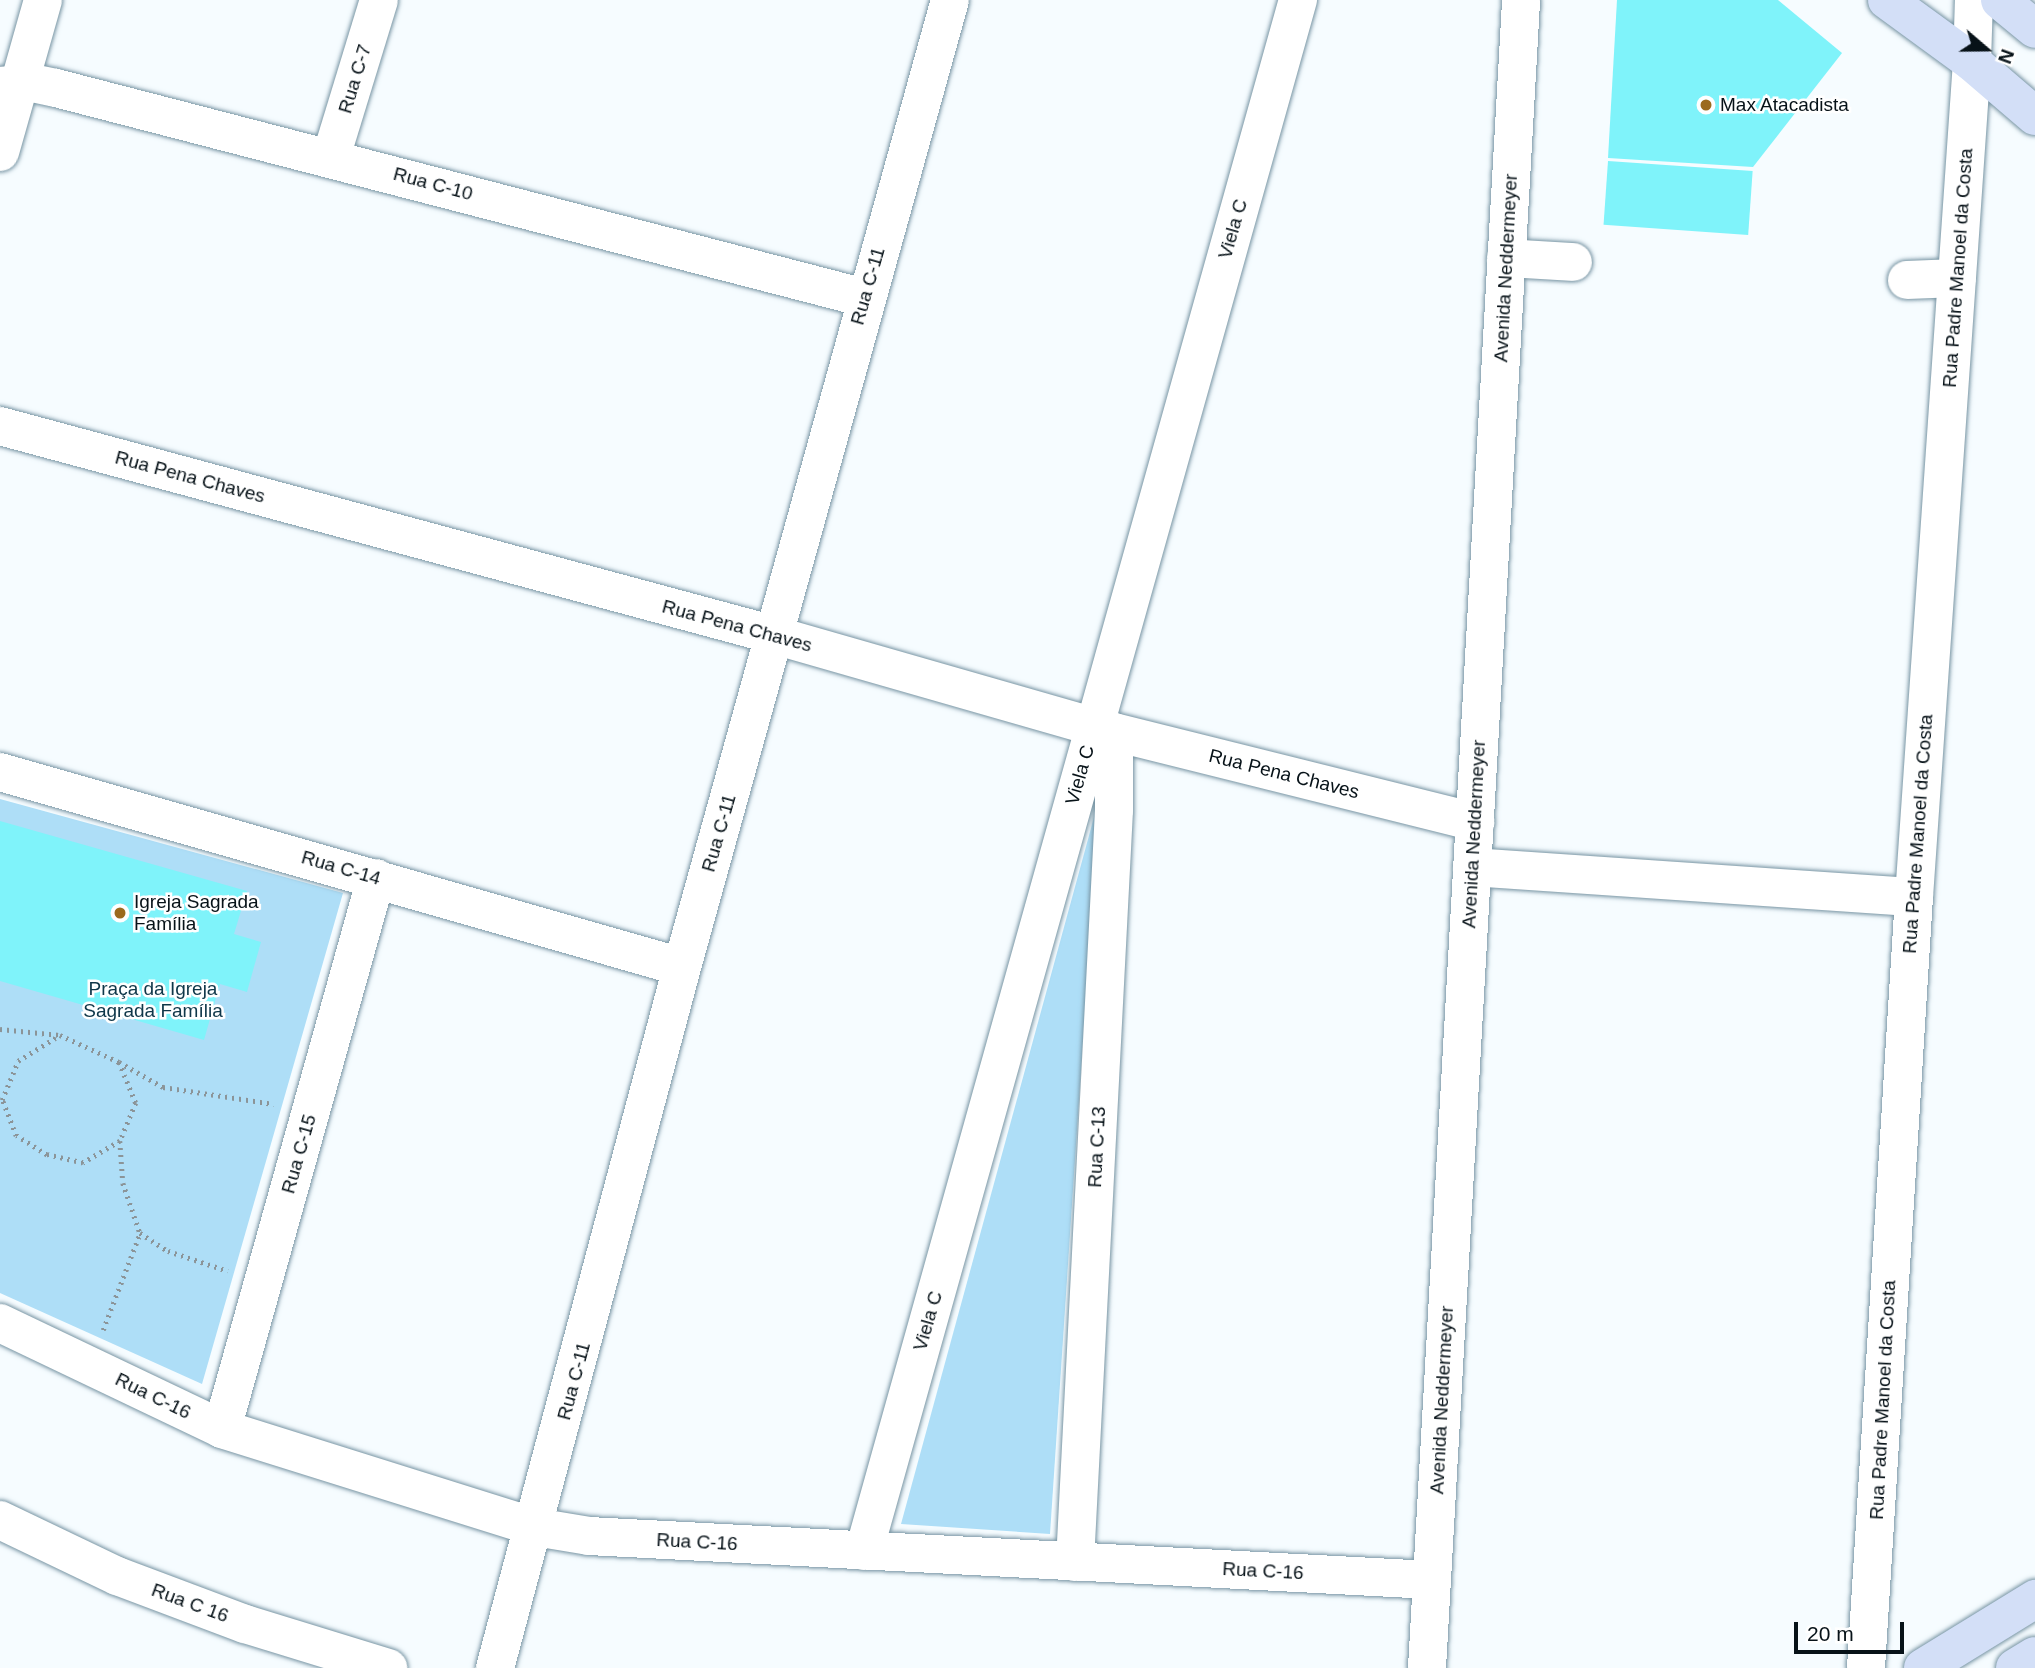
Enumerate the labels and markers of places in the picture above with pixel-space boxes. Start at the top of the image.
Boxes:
place label: Max Atacadista [1720,94,1850,116]
marker: Max Atacadista [1698,97,1714,113]
place label: Igreja Sagrada Família [134,891,259,935]
marker: Igreja Sagrada Família [112,905,128,921]

